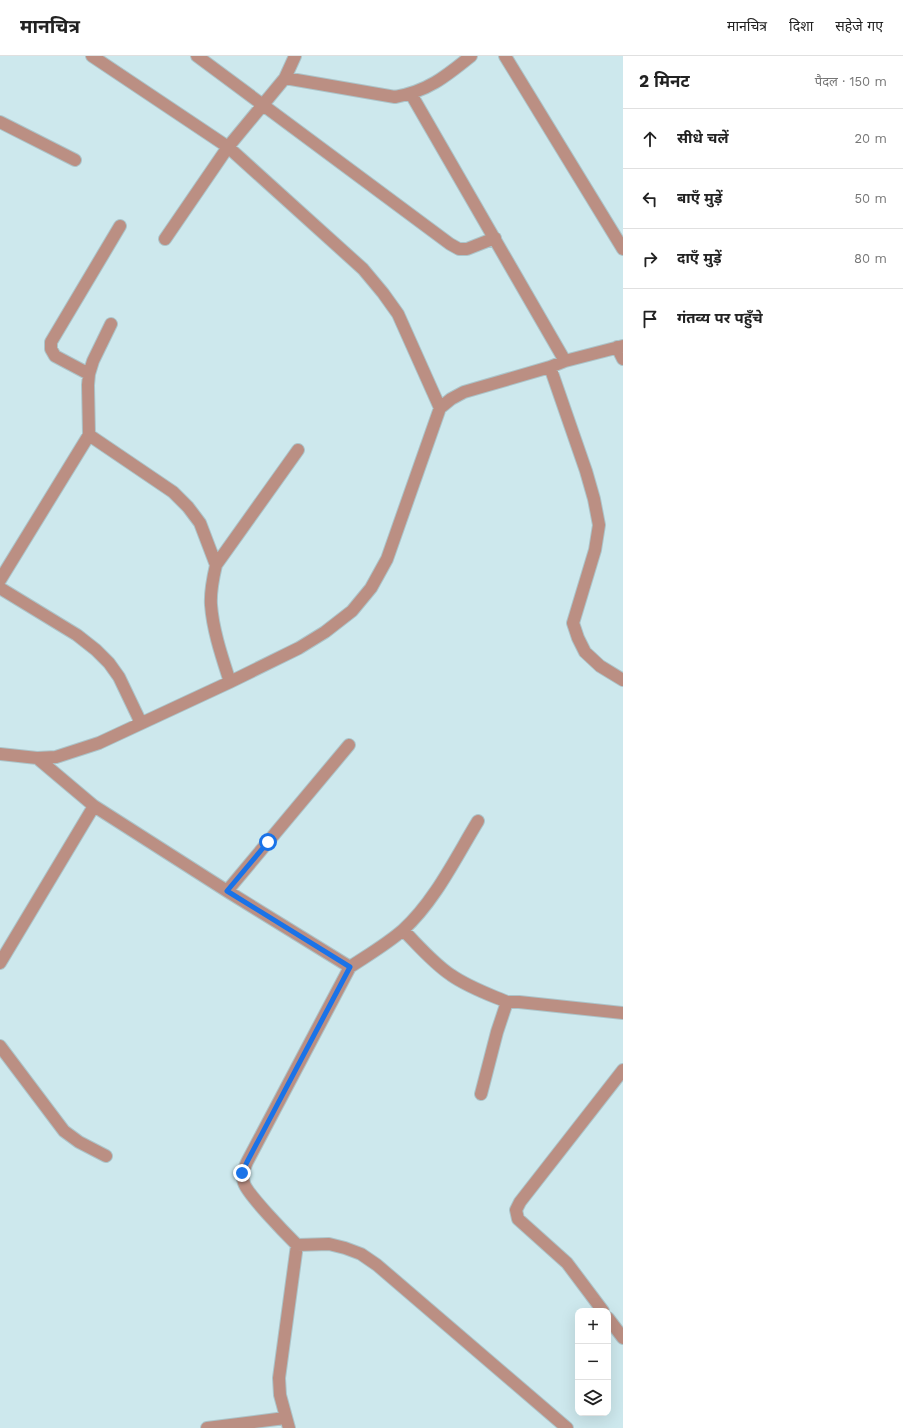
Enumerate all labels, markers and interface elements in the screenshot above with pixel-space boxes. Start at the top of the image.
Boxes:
text: मानचित्र [20,15,80,38]
text: मानचित्र [727,18,767,34]
text: दिशा [789,18,813,34]
text: सहेजे गए [835,18,883,34]
text: 2 मिनट [639,71,690,91]
text: पैदल · 150 m [815,74,887,89]
icon: ahead [639,128,661,150]
text: सीधे चलें [677,129,729,147]
text: 20 m [855,131,887,146]
icon: left [639,188,661,210]
text: बाएँ मुड़ें [677,189,722,207]
text: 50 m [855,191,887,206]
icon: right [639,248,661,270]
text: दाएँ मुड़ें [677,249,722,267]
text: 80 m [854,251,887,266]
icon: arrive [639,308,661,330]
text: गंतव्य पर पहुँचे [677,309,763,327]
route start [259,833,277,851]
route end [233,1164,251,1182]
map controls [575,1308,611,1416]
button: + [575,1308,611,1344]
button: − [575,1344,611,1380]
button: layers [575,1380,611,1416]

